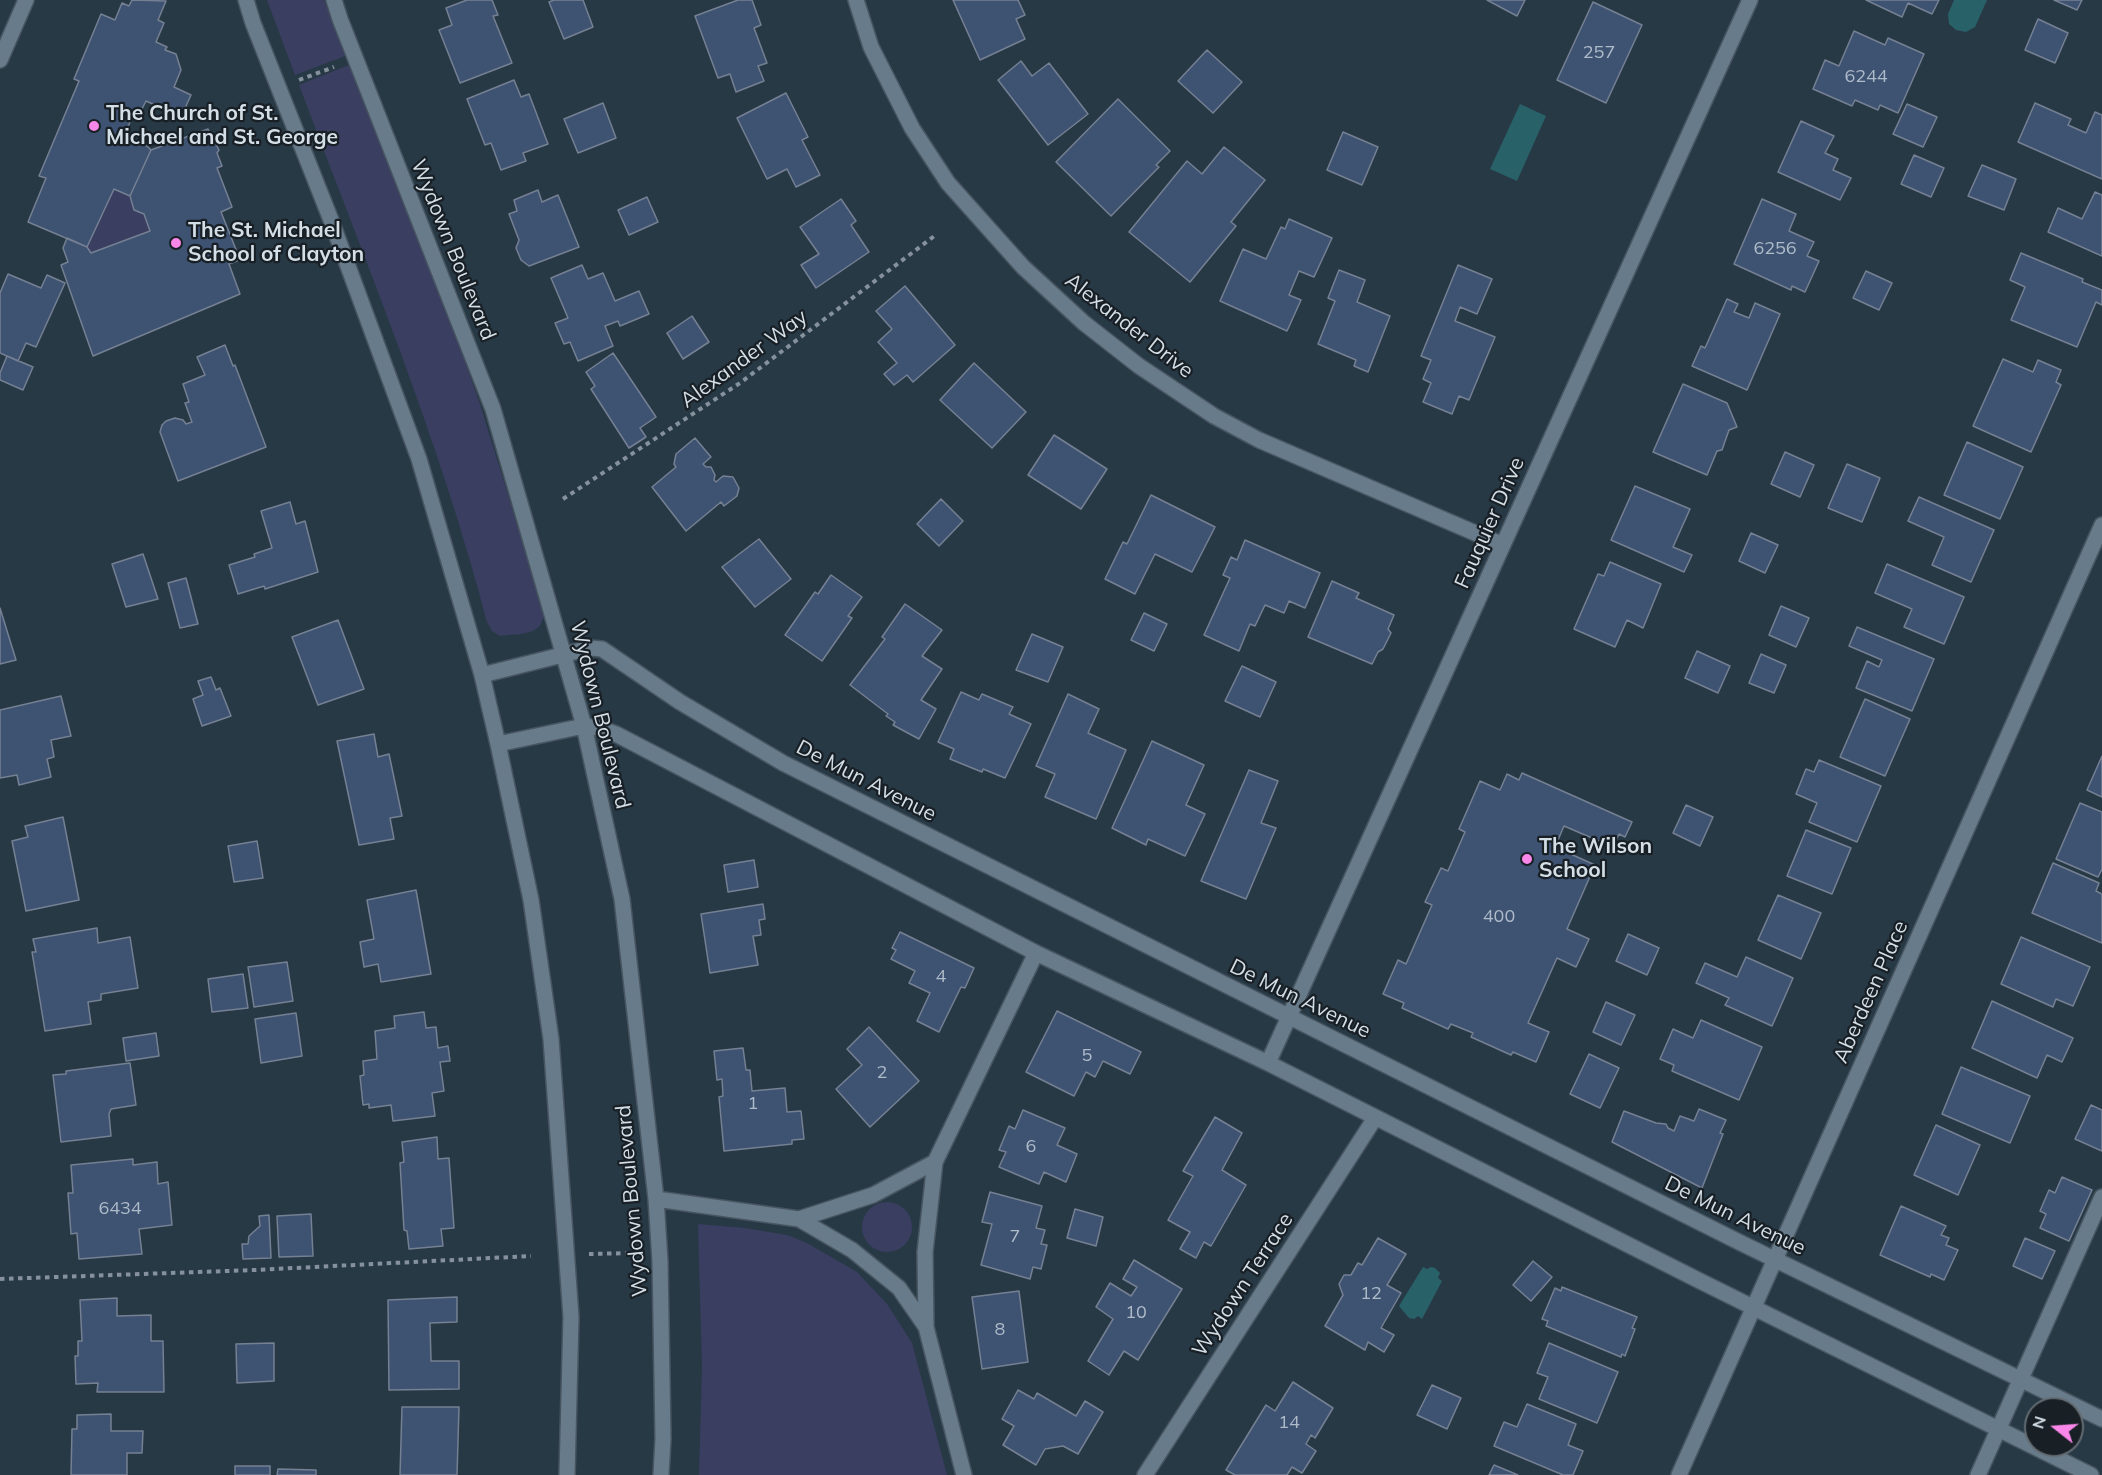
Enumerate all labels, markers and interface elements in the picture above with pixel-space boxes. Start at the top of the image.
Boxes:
house number: 257 [1583,42,1615,64]
house number: 6244 [1844,66,1888,88]
place label: The Church of St. Michael and St. George [106,101,338,151]
marker: The Church of St. Michael and St. George [87,119,101,133]
street label: Wydown Boulevard [405,156,501,344]
place label: The St. Michael School of Clayton [188,218,364,268]
marker: The St. Michael School of Clayton [169,236,183,250]
house number: 6256 [1753,238,1797,260]
street label: Alexander Drive [1060,268,1198,384]
street label: Alexander Way [676,305,812,413]
street label: Fauquier Drive [1450,453,1530,593]
street label: Wydown Boulevard [564,619,636,811]
street label: De Mun Avenue [792,735,940,827]
place label: The Wilson School [1539,834,1652,884]
marker: The Wilson School [1520,852,1534,866]
house number: 400 [1483,906,1515,928]
street label: Aberdeen Place [1828,917,1914,1067]
street label: De Mun Avenue [1225,954,1375,1044]
house number: 4 [936,966,946,988]
house number: 5 [1082,1045,1092,1067]
house number: 2 [877,1062,887,1084]
house number: 1 [748,1093,758,1115]
street label: Wydown Boulevard [611,1104,653,1298]
house number: 6 [1026,1136,1036,1158]
street label: De Mun Avenue [1660,1171,1810,1261]
house number: 6434 [98,1198,142,1220]
street label: Wydown Terrace [1187,1208,1299,1362]
house number: 7 [1010,1226,1020,1248]
house number: 12 [1360,1283,1382,1305]
house number: 10 [1125,1302,1147,1324]
house number: 8 [995,1319,1005,1341]
north arrow [2024,1397,2084,1457]
house number: 14 [1278,1412,1300,1434]
text: N [2027,1414,2050,1431]

